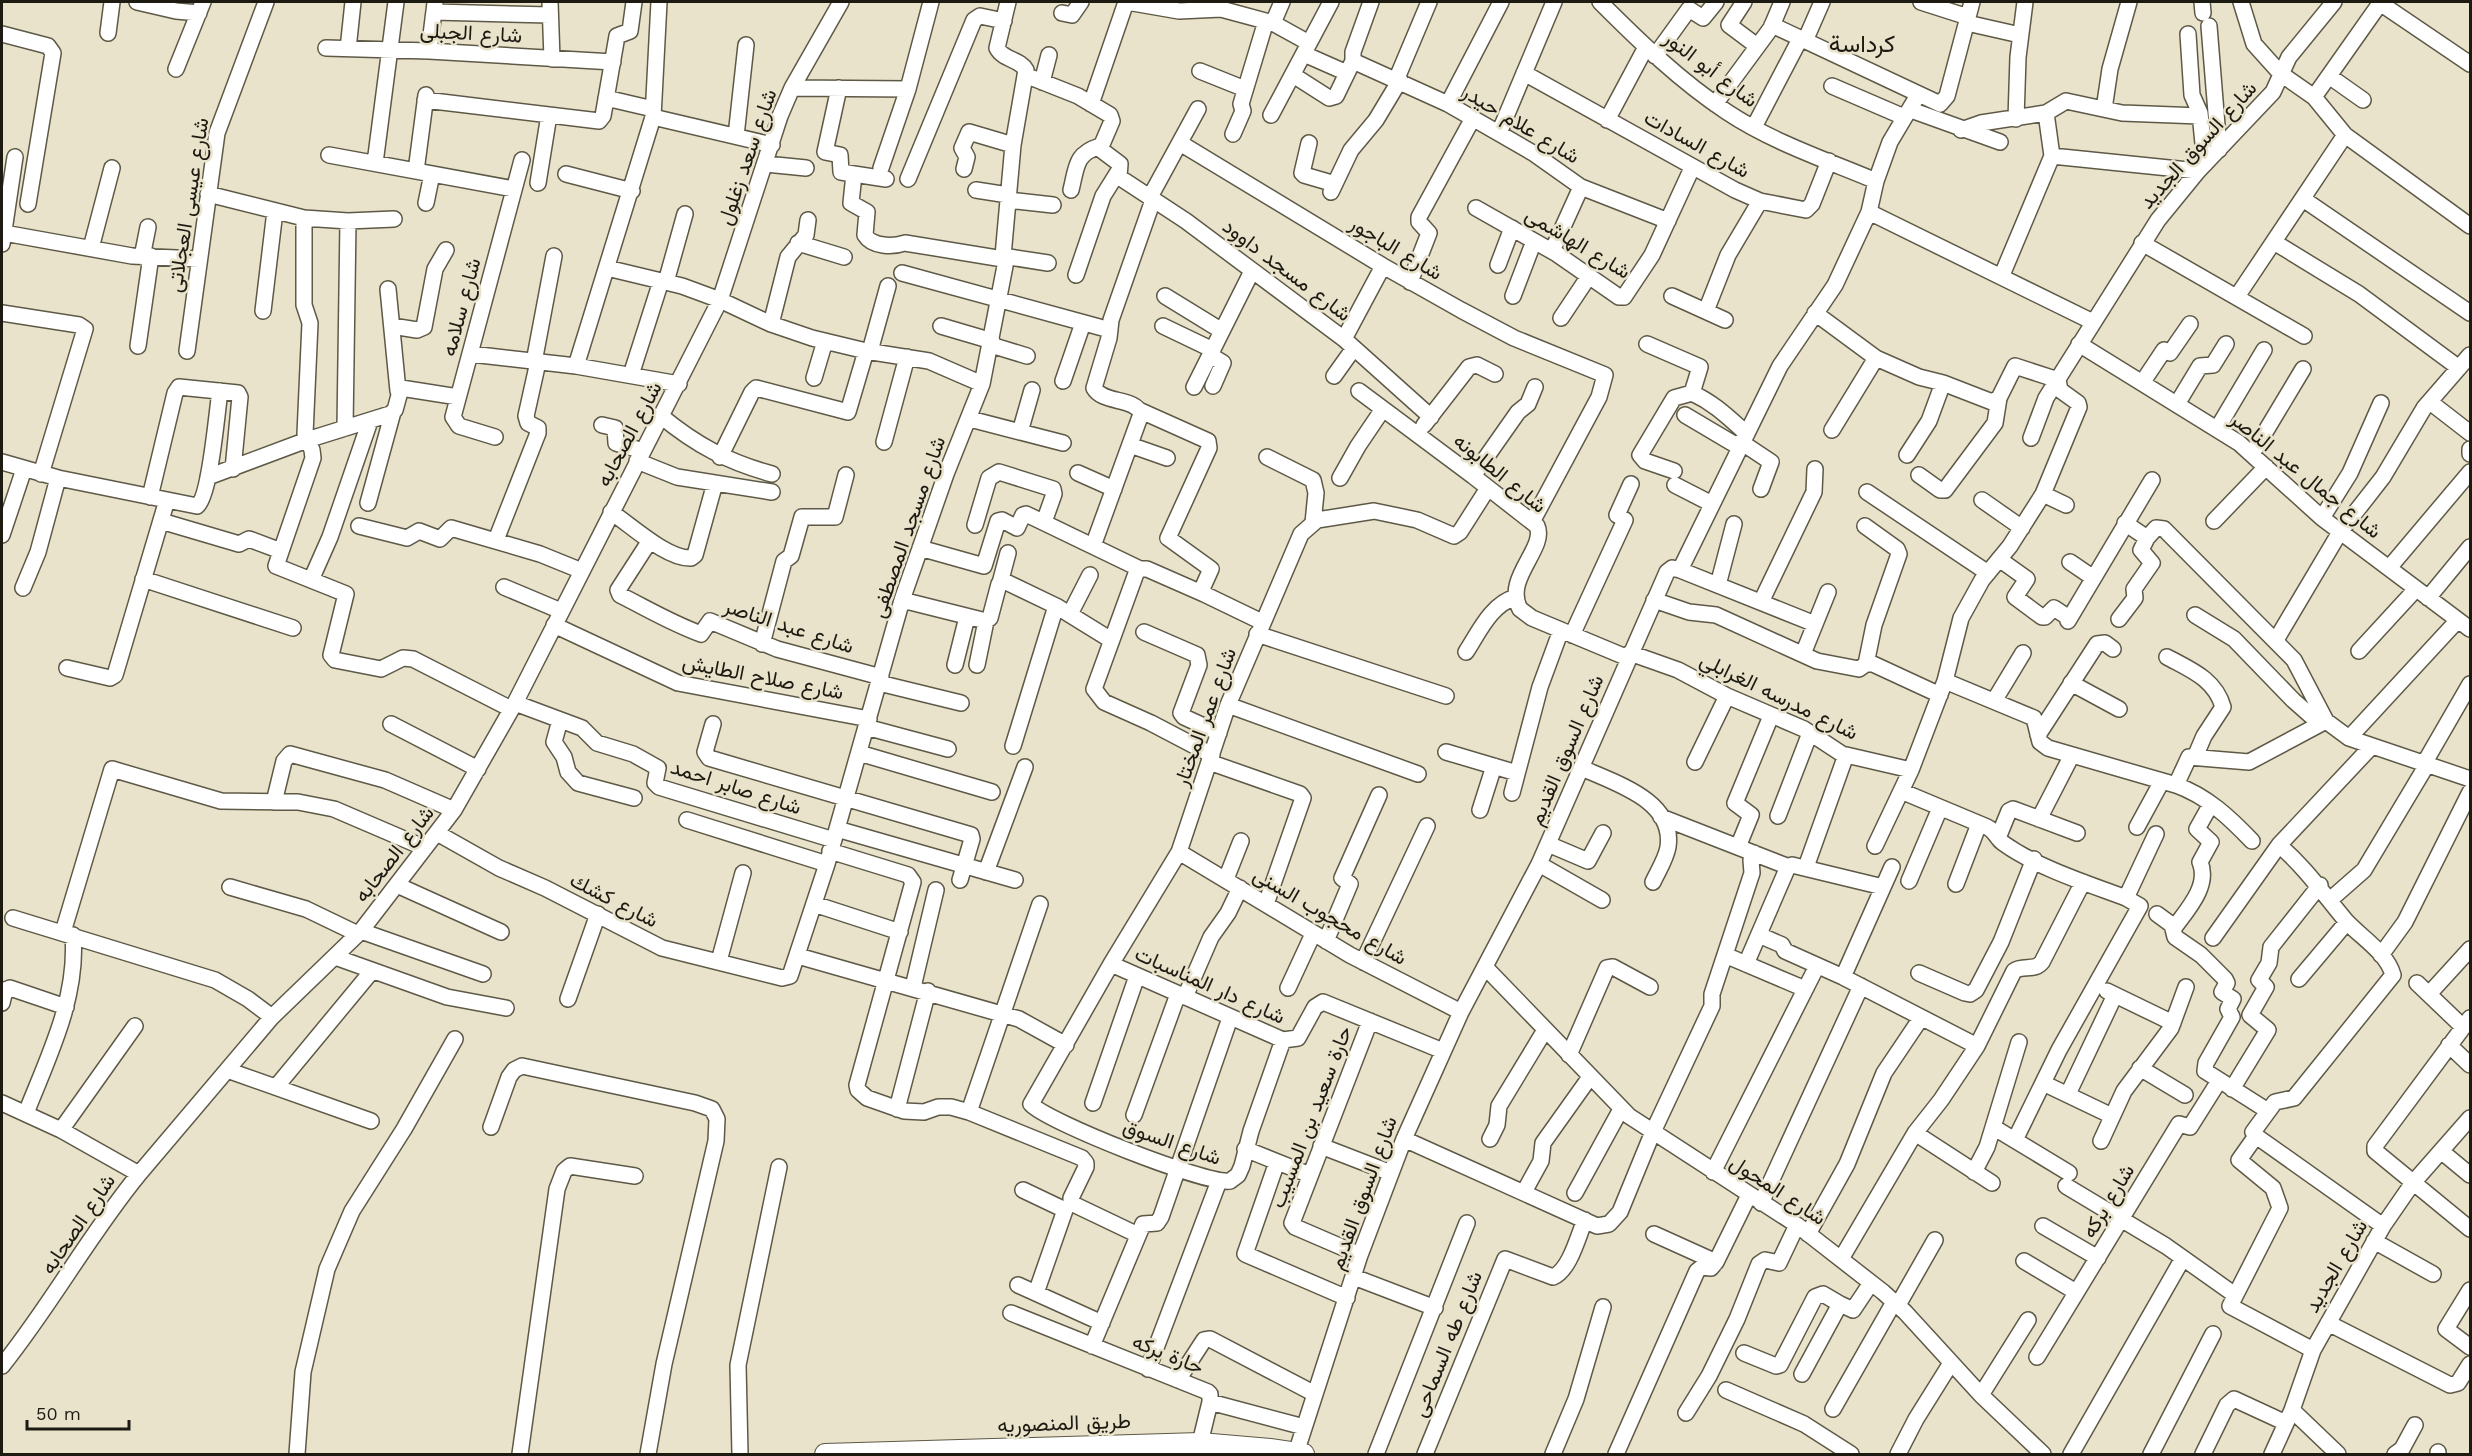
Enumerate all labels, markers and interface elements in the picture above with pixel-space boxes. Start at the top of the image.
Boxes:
street label: شارع الجبلى [419,17,523,50]
street label: شارع أبو النور [1657,24,1763,114]
district label: كرداسة [1829,30,1895,59]
street label: شارع السوق الجديد [2134,76,2263,215]
street label: شارع علام حيدر [1456,78,1585,170]
street label: شارع سعد زغلول [712,86,783,229]
street label: شارع السادات [1639,104,1754,185]
street label: شارع عيسى العجلاتى [161,116,216,294]
street label: شارع الهاشمى [1520,201,1636,286]
street label: شارع الباجور [1343,210,1447,287]
street label: شارع مسجد داوود [1217,213,1357,328]
street label: شارع سلامه [435,255,488,359]
street label: شارع الصحابه [590,377,668,491]
street label: شارع جمال عبد الناصر [2224,405,2387,545]
street label: شارع الطابونه [1448,428,1552,519]
street label: شارع مسجد المصطفى [865,433,952,621]
street label: شارع عبد الناصر [719,592,857,660]
street label: شارع عمر المختار [1168,644,1243,791]
street label: شارع مدرسه الغرابلي [1694,646,1862,749]
street label: شارع صلاح الطايش [680,649,846,706]
street label: شارع السوق القديم [1522,671,1610,830]
street label: شارع صابر احمد [667,754,805,821]
street label: شارع الصحابه [348,801,441,908]
street label: شارع محجوب السنى [1248,861,1412,971]
street label: شارع كشك [565,867,662,934]
street label: شارع دار المناسبات [1130,940,1289,1031]
street label: حارة سعيد بن المسيب [1264,1022,1358,1212]
street label: شارع السوق [1119,1113,1224,1172]
street label: شارع السوق القديم [1323,1113,1404,1274]
street label: شارع المحول [1724,1149,1831,1232]
street label: شارع بركه [2076,1159,2141,1243]
street label: شارع الصحابه [35,1169,122,1280]
street label: شارع الجديد [2299,1215,2374,1318]
street label: شارع طه السماحى [1406,1267,1489,1421]
street label: حارة بركه [1129,1328,1207,1380]
scale bar [27,1393,129,1431]
text: 50 m [36,1403,81,1424]
street label: طريق المنصوريه [997,1408,1131,1438]

